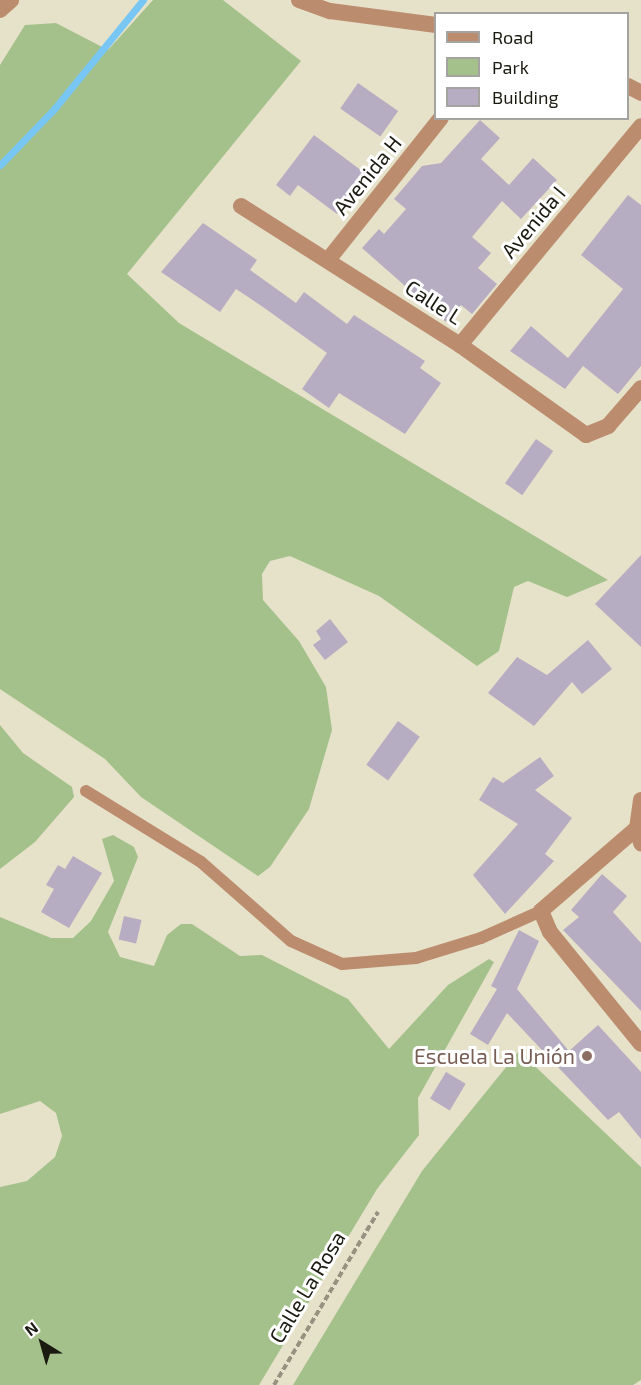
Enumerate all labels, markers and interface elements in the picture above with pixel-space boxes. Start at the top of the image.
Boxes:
legend [434,12,629,120]
text: Road [492,26,533,48]
text: Park [492,56,529,78]
text: Building [492,86,559,108]
street label: Avenida H [327,130,407,220]
street label: Avenida I [496,181,570,263]
street label: Calle L [401,274,467,330]
place label: Escuela La Unión [414,1043,575,1069]
marker: Escuela La Unión [580,1049,594,1063]
street label: Calle La Rosa [264,1227,350,1347]
north arrow [12,1313,72,1373]
text: N [21,1317,41,1339]

